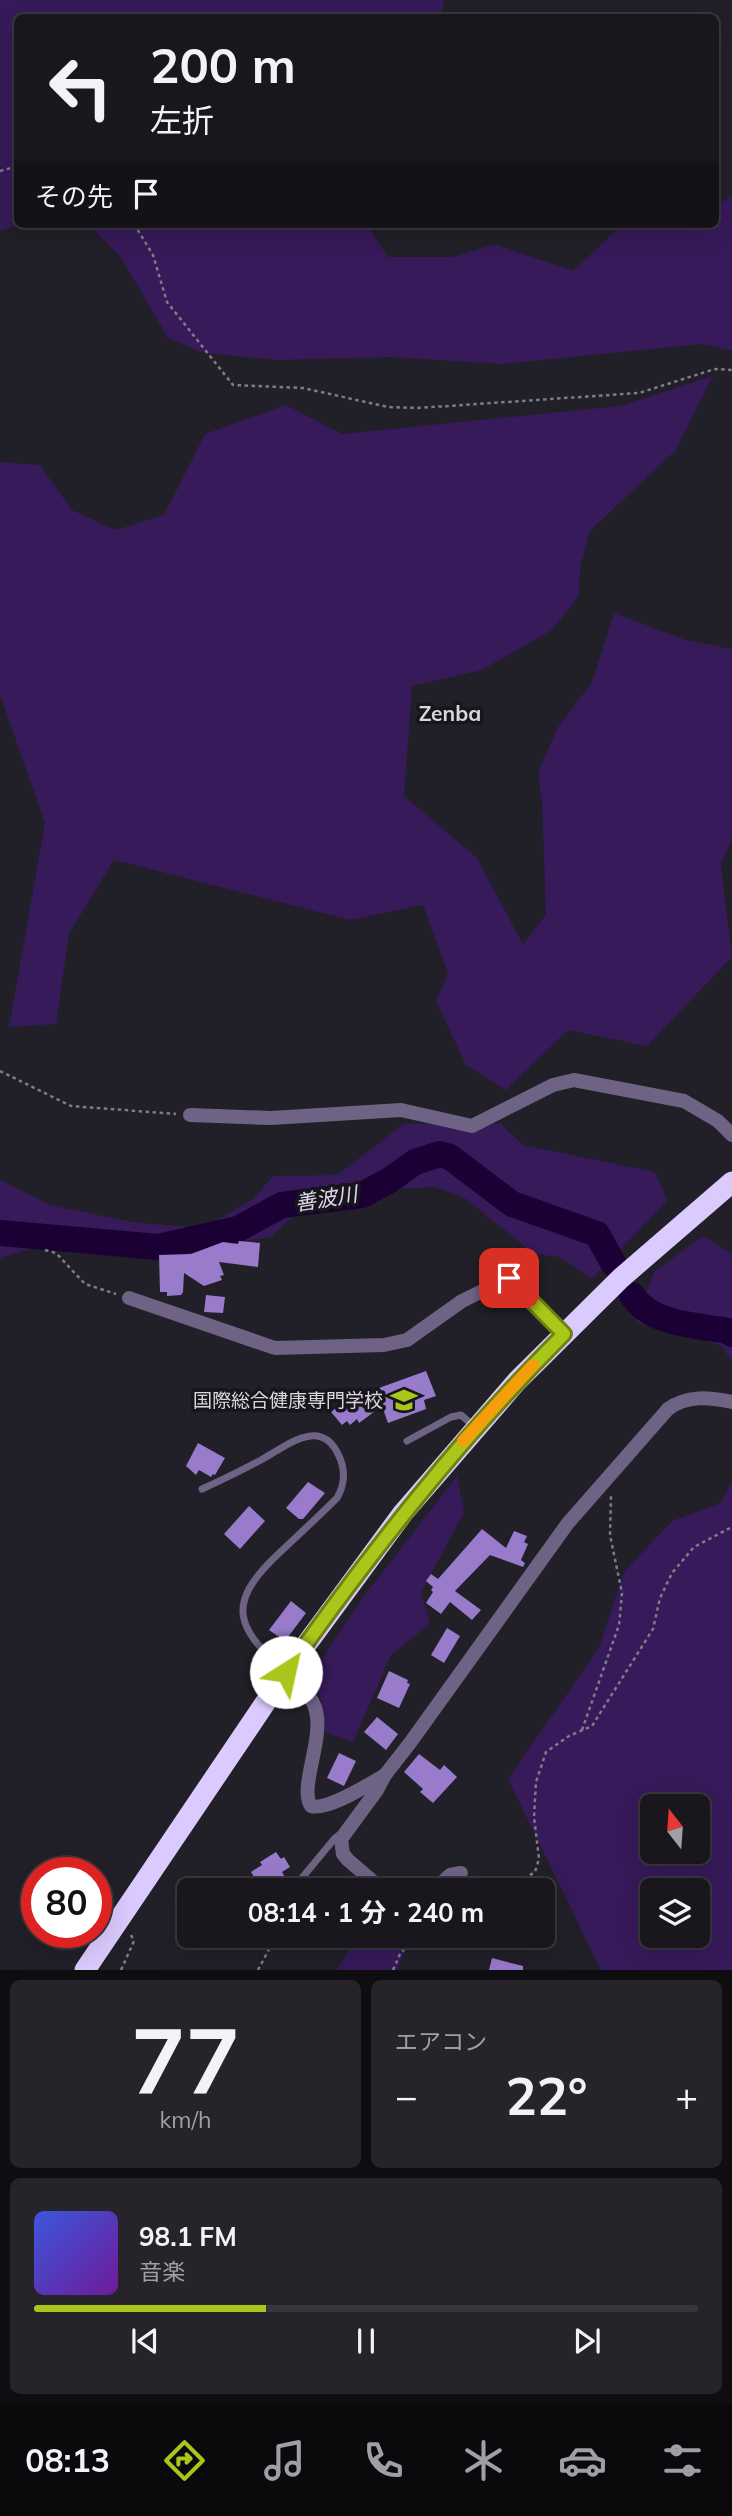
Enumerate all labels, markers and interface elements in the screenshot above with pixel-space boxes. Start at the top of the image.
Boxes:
text: 200 m [150,34,296,95]
icon: left [35,42,126,133]
text: 左折 [150,100,214,140]
icon: arrive [127,175,165,213]
text: その先 [35,180,113,213]
district label: Zenba [419,700,481,726]
water label: 善波川 [293,1180,361,1216]
pin [479,1248,539,1308]
icon: arrive [490,1259,528,1297]
school or university icon: 国際総合健康専門学校 [389,1385,419,1415]
place label: 国際総合健康専門学校 [193,1388,383,1412]
position arrow [249,1635,323,1709]
north arrow [640,1794,710,1864]
map controls [640,1794,710,1948]
speed limit sign: 80 [21,1857,112,1948]
button: layers [640,1878,710,1948]
text: 08:14 · 1 分 · 240 m [248,1896,484,1929]
text: 77 [131,2002,240,2116]
text: エアコン [395,2027,487,2056]
text: 22° [505,2063,588,2128]
text: − [395,2072,418,2120]
text: + [675,2072,698,2120]
text: km/h [159,2105,212,2134]
text: 98.1 FM [139,2220,237,2253]
text: 音楽 [139,2257,185,2286]
icon: previous [126,2322,164,2360]
icon: pause [347,2322,385,2360]
icon: next [568,2322,606,2360]
icon: directions [160,2436,209,2485]
icon: music [260,2436,309,2485]
icon: phone [359,2436,408,2485]
icon: climate [459,2436,508,2485]
icon: car [558,2436,607,2485]
icon: filters [658,2436,707,2485]
text: 08:13 [25,2440,110,2480]

